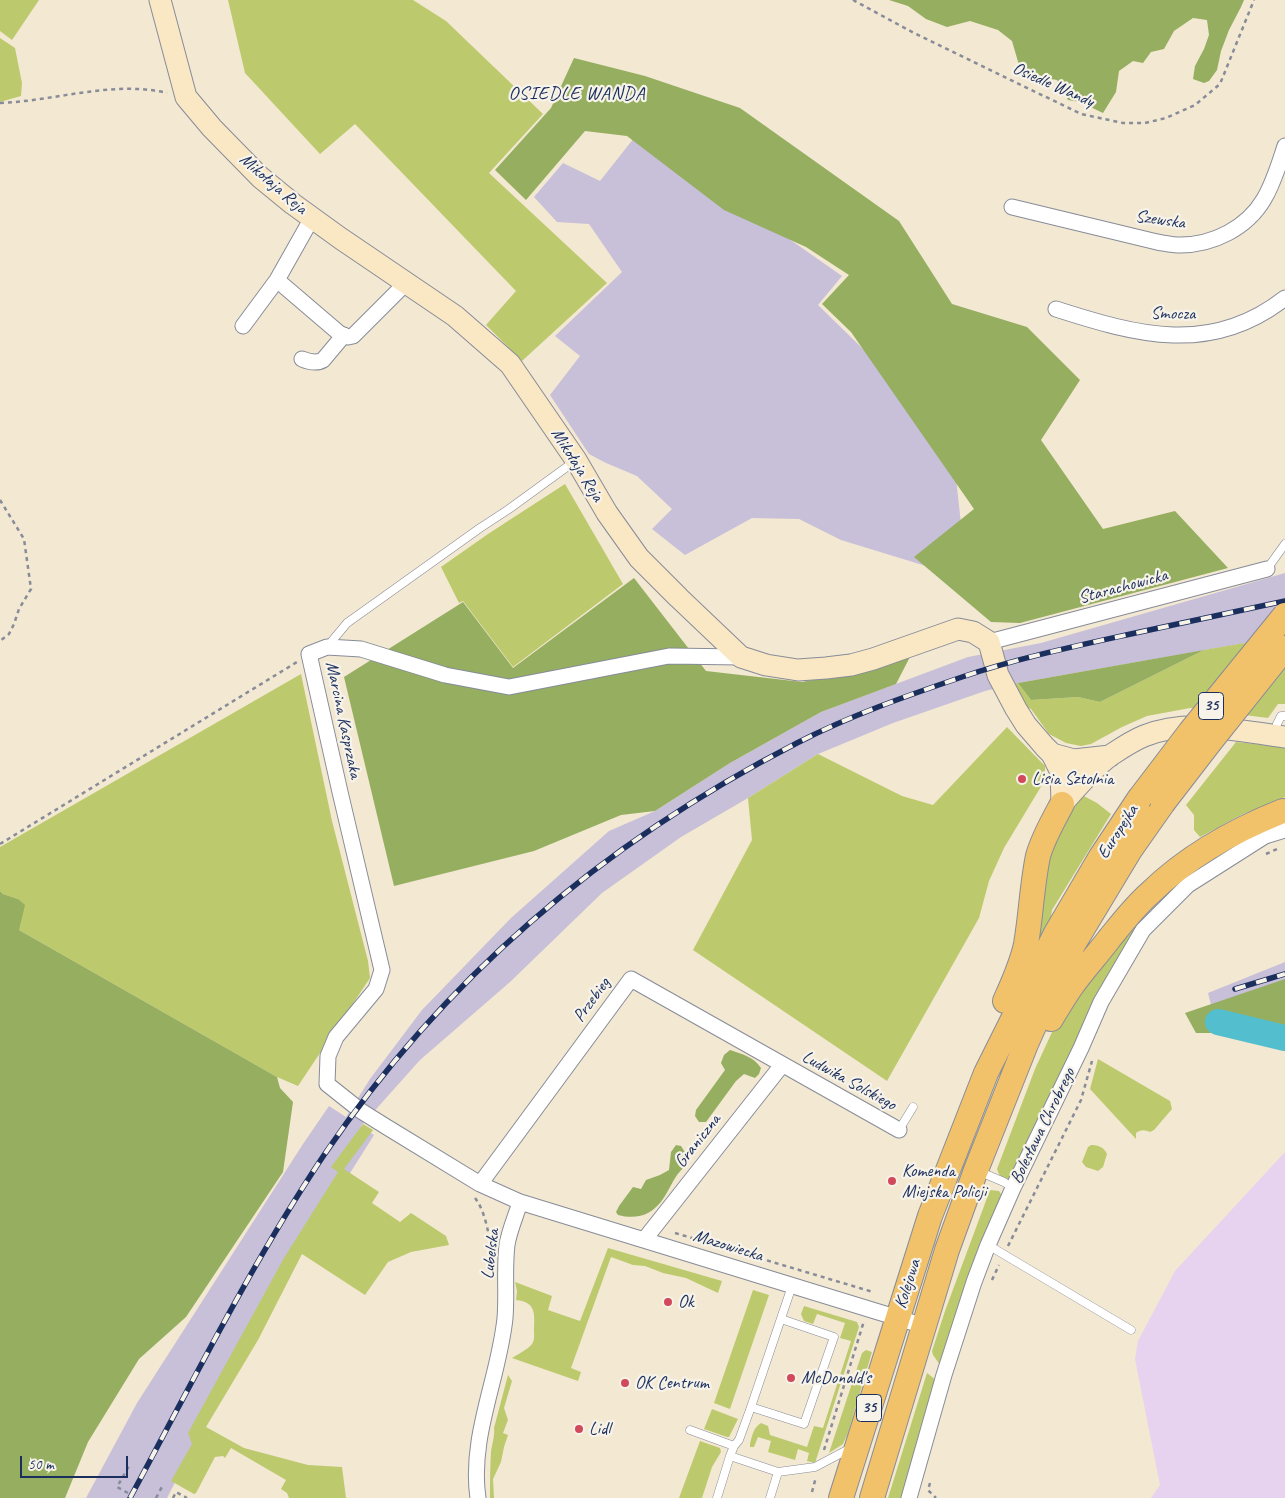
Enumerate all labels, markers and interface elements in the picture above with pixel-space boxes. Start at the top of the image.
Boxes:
street label: Osiedle Wandy [1009,57,1097,113]
district label: OSIEDLE WANDA [507,83,647,105]
street label: Mikołaja Reja [235,149,311,219]
street label: Szewska [1134,206,1186,234]
street label: Smocza [1150,303,1196,325]
street label: Mikołaja Reja [546,424,608,506]
street label: Starachowicka [1076,565,1170,609]
street label: Marcina Kasprzaka [320,659,366,781]
road number: 35 [1198,692,1224,719]
place label: Lisia Sztolnia [1032,768,1113,790]
marker: Lisia Sztolnia [1016,773,1028,785]
street label: Europejka [1093,801,1143,863]
street label: Przebieg [569,974,615,1026]
street label: Ludwika Solskiego [798,1046,900,1116]
street label: Bolesława Chrobrego [1006,1065,1080,1187]
street label: Graniczna [670,1110,726,1172]
place label: Komenda Miejska Policji [902,1160,986,1202]
marker: Komenda Miejska Policji [886,1175,898,1187]
street label: Mazowiecka [690,1225,766,1267]
street label: Lubelska [477,1228,505,1280]
street label: Kolejowa [890,1257,926,1311]
place label: Ok [678,1291,694,1313]
marker: Ok [662,1296,674,1308]
place label: McDonald's [801,1367,871,1389]
place label: OK Centrum [635,1372,709,1394]
marker: McDonald's [785,1372,797,1384]
marker: OK Centrum [619,1377,631,1389]
road number: 35 [856,1395,882,1422]
place label: Lidl [589,1418,610,1440]
marker: Lidl [573,1423,585,1435]
scale bar [22,1446,130,1478]
text: 50 m [28,1455,54,1474]

